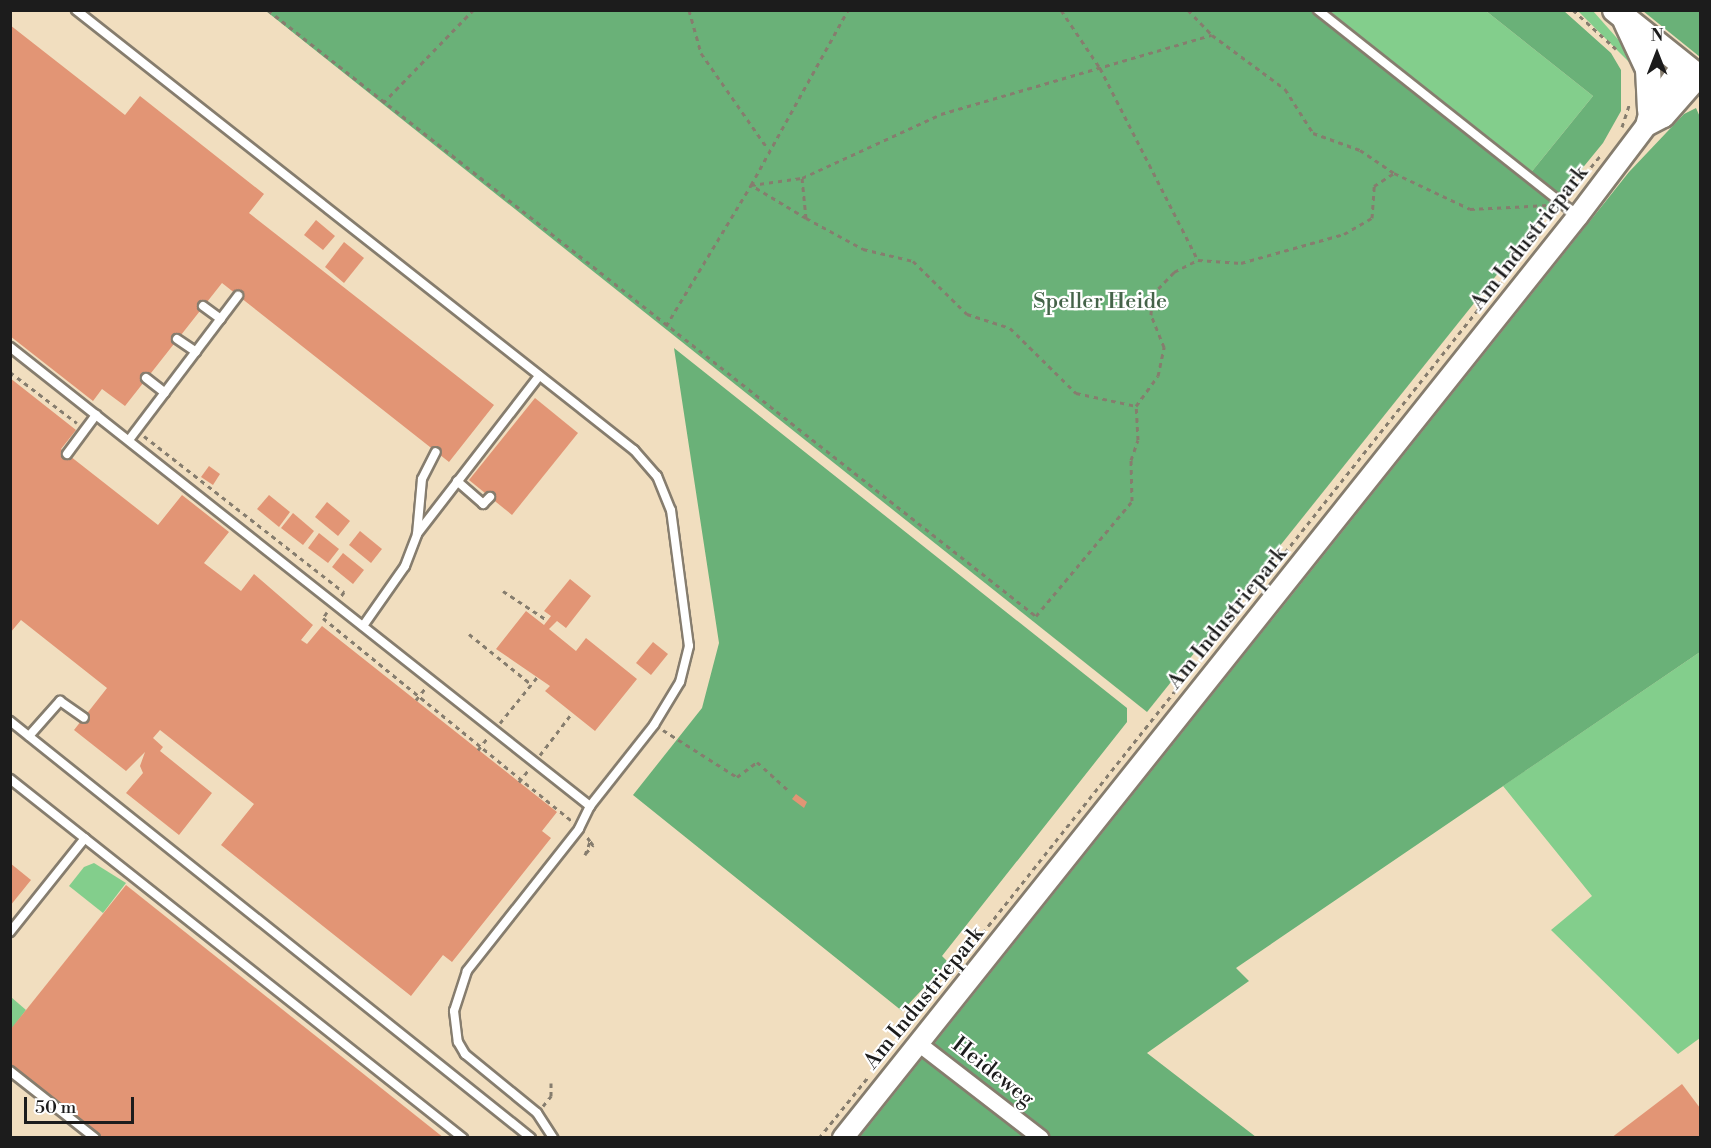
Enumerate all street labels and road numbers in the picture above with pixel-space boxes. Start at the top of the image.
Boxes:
street label: Am Industriepark [1464,161,1594,315]
street label: Am Industriepark [1161,541,1293,695]
street label: Am Industriepark [858,921,990,1075]
street label: Heideweg [947,1032,1039,1112]

